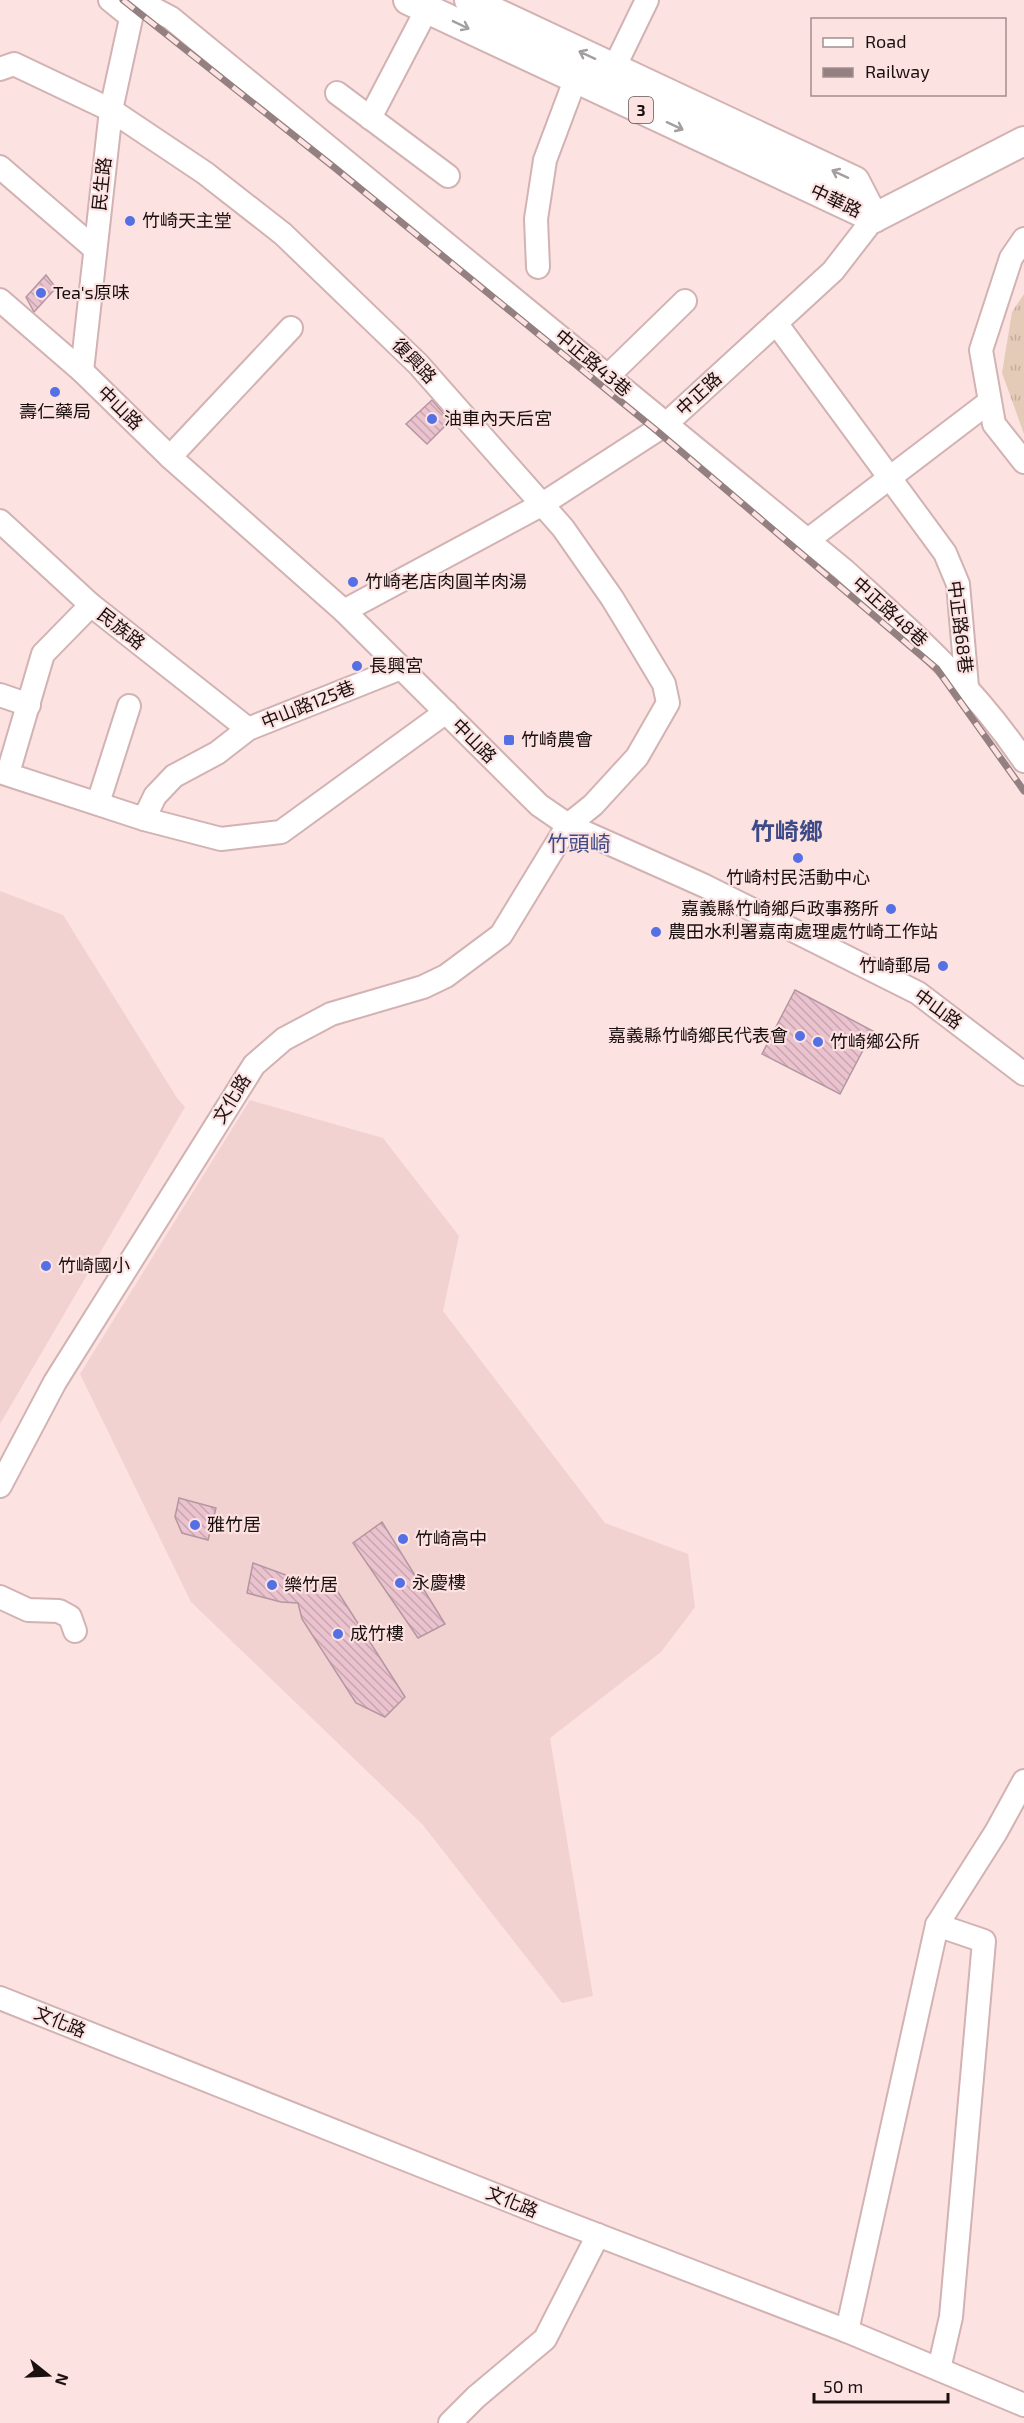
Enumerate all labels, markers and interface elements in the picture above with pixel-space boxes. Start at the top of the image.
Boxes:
legend [811,18,1006,96]
one-way arrow [451,20,469,32]
text: Road [865,30,906,52]
one-way arrow [579,49,597,61]
text: Railway [865,60,930,82]
road number: 3 [629,97,653,123]
one-way arrow [666,121,684,132]
street label: 民生路 [87,156,115,212]
one-way arrow [831,167,849,179]
street label: 中華路 [807,179,866,221]
place label: 竹崎天主堂 [142,209,232,231]
marker: 竹崎天主堂 [123,214,137,228]
place label: Tea's原味 [53,281,130,303]
marker: Tea's原味 [34,286,48,300]
street label: 中正路43巷 [551,324,636,401]
street label: 復興路 [388,333,441,387]
street label: 中正路 [671,367,726,420]
street label: 中山路 [94,381,148,434]
marker: 壽仁藥局 [48,385,62,399]
place label: 壽仁藥局 [19,400,91,422]
place label: 油車內天后宮 [444,407,552,429]
marker: 油車內天后宮 [425,412,439,426]
place label: 竹崎老店肉圓羊肉湯 [365,570,527,592]
street label: 中正路48巷 [848,572,933,651]
marker: 竹崎老店肉圓羊肉湯 [346,575,360,589]
street label: 中正路68巷 [944,579,978,674]
street label: 民族路 [94,603,150,654]
place label: 長興宮 [369,654,423,676]
marker: 長興宮 [350,659,364,673]
street label: 中山路125巷 [258,675,358,733]
street label: 中山路 [448,713,502,767]
place label: 竹崎農會 [521,728,593,750]
marker: 竹崎農會 [502,733,516,747]
district label: 竹崎鄉 [751,816,823,845]
district label: 竹頭崎 [548,830,611,855]
marker: 竹崎村民活動中心 [791,851,805,865]
place label: 竹崎村民活動中心 [726,866,870,888]
place label: 嘉義縣竹崎鄉戶政事務所 [681,897,879,919]
marker: 嘉義縣竹崎鄉戶政事務所 [884,902,898,916]
place label: 農田水利署嘉南處理處竹崎工作站 [668,920,938,942]
marker: 農田水利署嘉南處理處竹崎工作站 [649,925,663,939]
place label: 竹崎郵局 [859,954,931,976]
marker: 竹崎郵局 [936,959,950,973]
street label: 中山路 [910,983,967,1033]
place label: 嘉義縣竹崎鄉民代表會 [608,1024,788,1046]
marker: 嘉義縣竹崎鄉民代表會 [793,1029,807,1043]
place label: 竹崎鄉公所 [830,1030,920,1052]
marker: 竹崎鄉公所 [811,1035,825,1049]
street label: 文化路 [208,1070,255,1127]
place label: 竹崎國小 [58,1254,130,1276]
marker: 竹崎國小 [39,1259,53,1273]
place label: 雅竹居 [207,1513,261,1535]
marker: 雅竹居 [188,1518,202,1532]
place label: 竹崎高中 [415,1527,487,1549]
marker: 竹崎高中 [396,1532,410,1546]
place label: 永慶樓 [412,1571,466,1593]
place label: 樂竹居 [284,1573,338,1595]
marker: 永慶樓 [393,1576,407,1590]
marker: 樂竹居 [265,1578,279,1592]
place label: 成竹樓 [350,1622,404,1644]
marker: 成竹樓 [331,1627,345,1641]
street label: 文化路 [31,2001,90,2041]
street label: 文化路 [483,2181,542,2221]
north arrow [18,2345,78,2405]
scale bar [814,2366,948,2404]
text: N [52,2371,74,2388]
text: 50 m [823,2375,863,2397]

